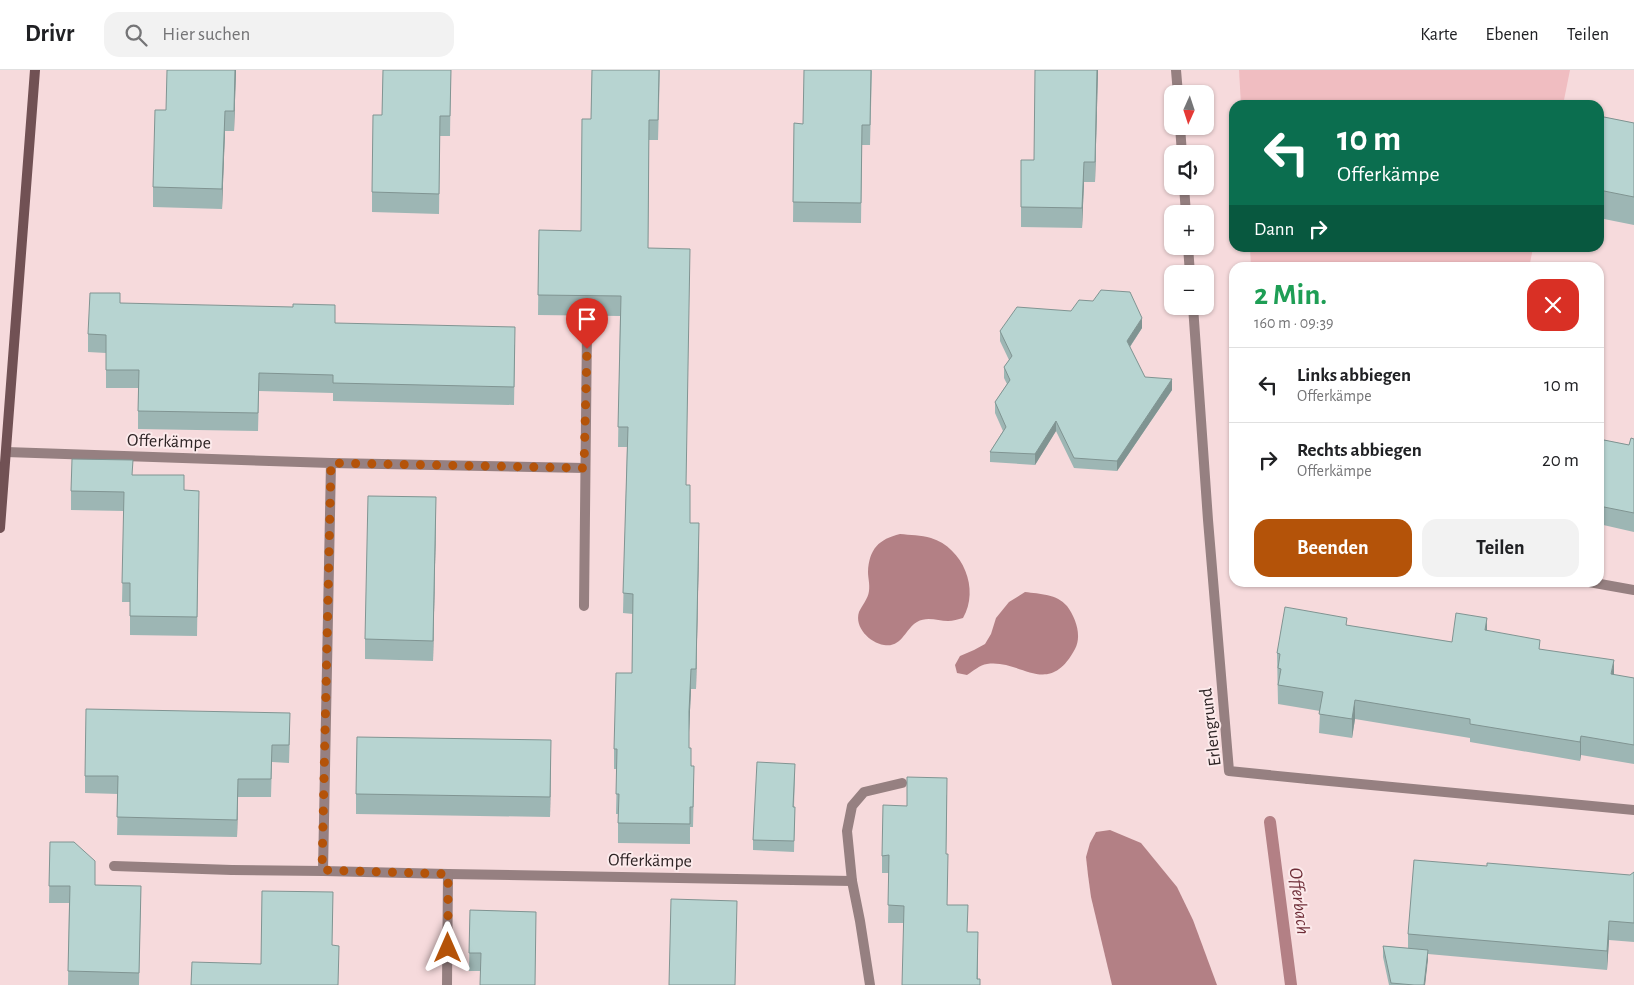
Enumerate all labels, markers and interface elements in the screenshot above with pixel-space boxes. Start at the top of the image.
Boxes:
search box [104,12,454,57]
icon: search [122,21,150,49]
text: Drivr [25,22,74,46]
text: Hier suchen [162,25,250,44]
text: Karte [1420,26,1458,44]
text: Ebenen [1486,26,1539,44]
text: Teilen [1567,26,1609,44]
north arrow [1164,85,1214,135]
map controls [1164,85,1214,315]
icon: left [1254,120,1319,185]
text: 10 m [1337,122,1401,157]
button: sound [1164,145,1214,195]
text: Offerkämpe [1337,163,1440,185]
button: + [1164,205,1214,255]
icon: right [1304,215,1332,243]
text: Dann [1254,220,1294,239]
button: − [1164,265,1214,315]
button: close [1527,279,1579,331]
text: 2 Min. [1254,280,1327,310]
pin [566,298,608,349]
icon: arrive [573,305,601,333]
text: 160 m · 09:39 [1254,315,1334,331]
text: Links abbiegen [1297,366,1411,385]
icon: left [1254,371,1282,399]
text: 10 m [1544,376,1579,395]
text: Offerkämpe [1297,388,1372,404]
street label: Offerkämpe [127,432,211,452]
text: Rechts abbiegen [1297,441,1422,460]
icon: right [1254,446,1282,474]
text: 20 m [1542,451,1579,470]
text: Offerkämpe [1297,463,1372,479]
button: Beenden [1254,519,1412,577]
button: Teilen [1422,519,1579,577]
street label: Erlengrund [1197,687,1225,767]
street label: Offerkämpe [608,851,692,871]
water label: Offerbach [1285,866,1313,936]
position arrow [421,921,473,973]

